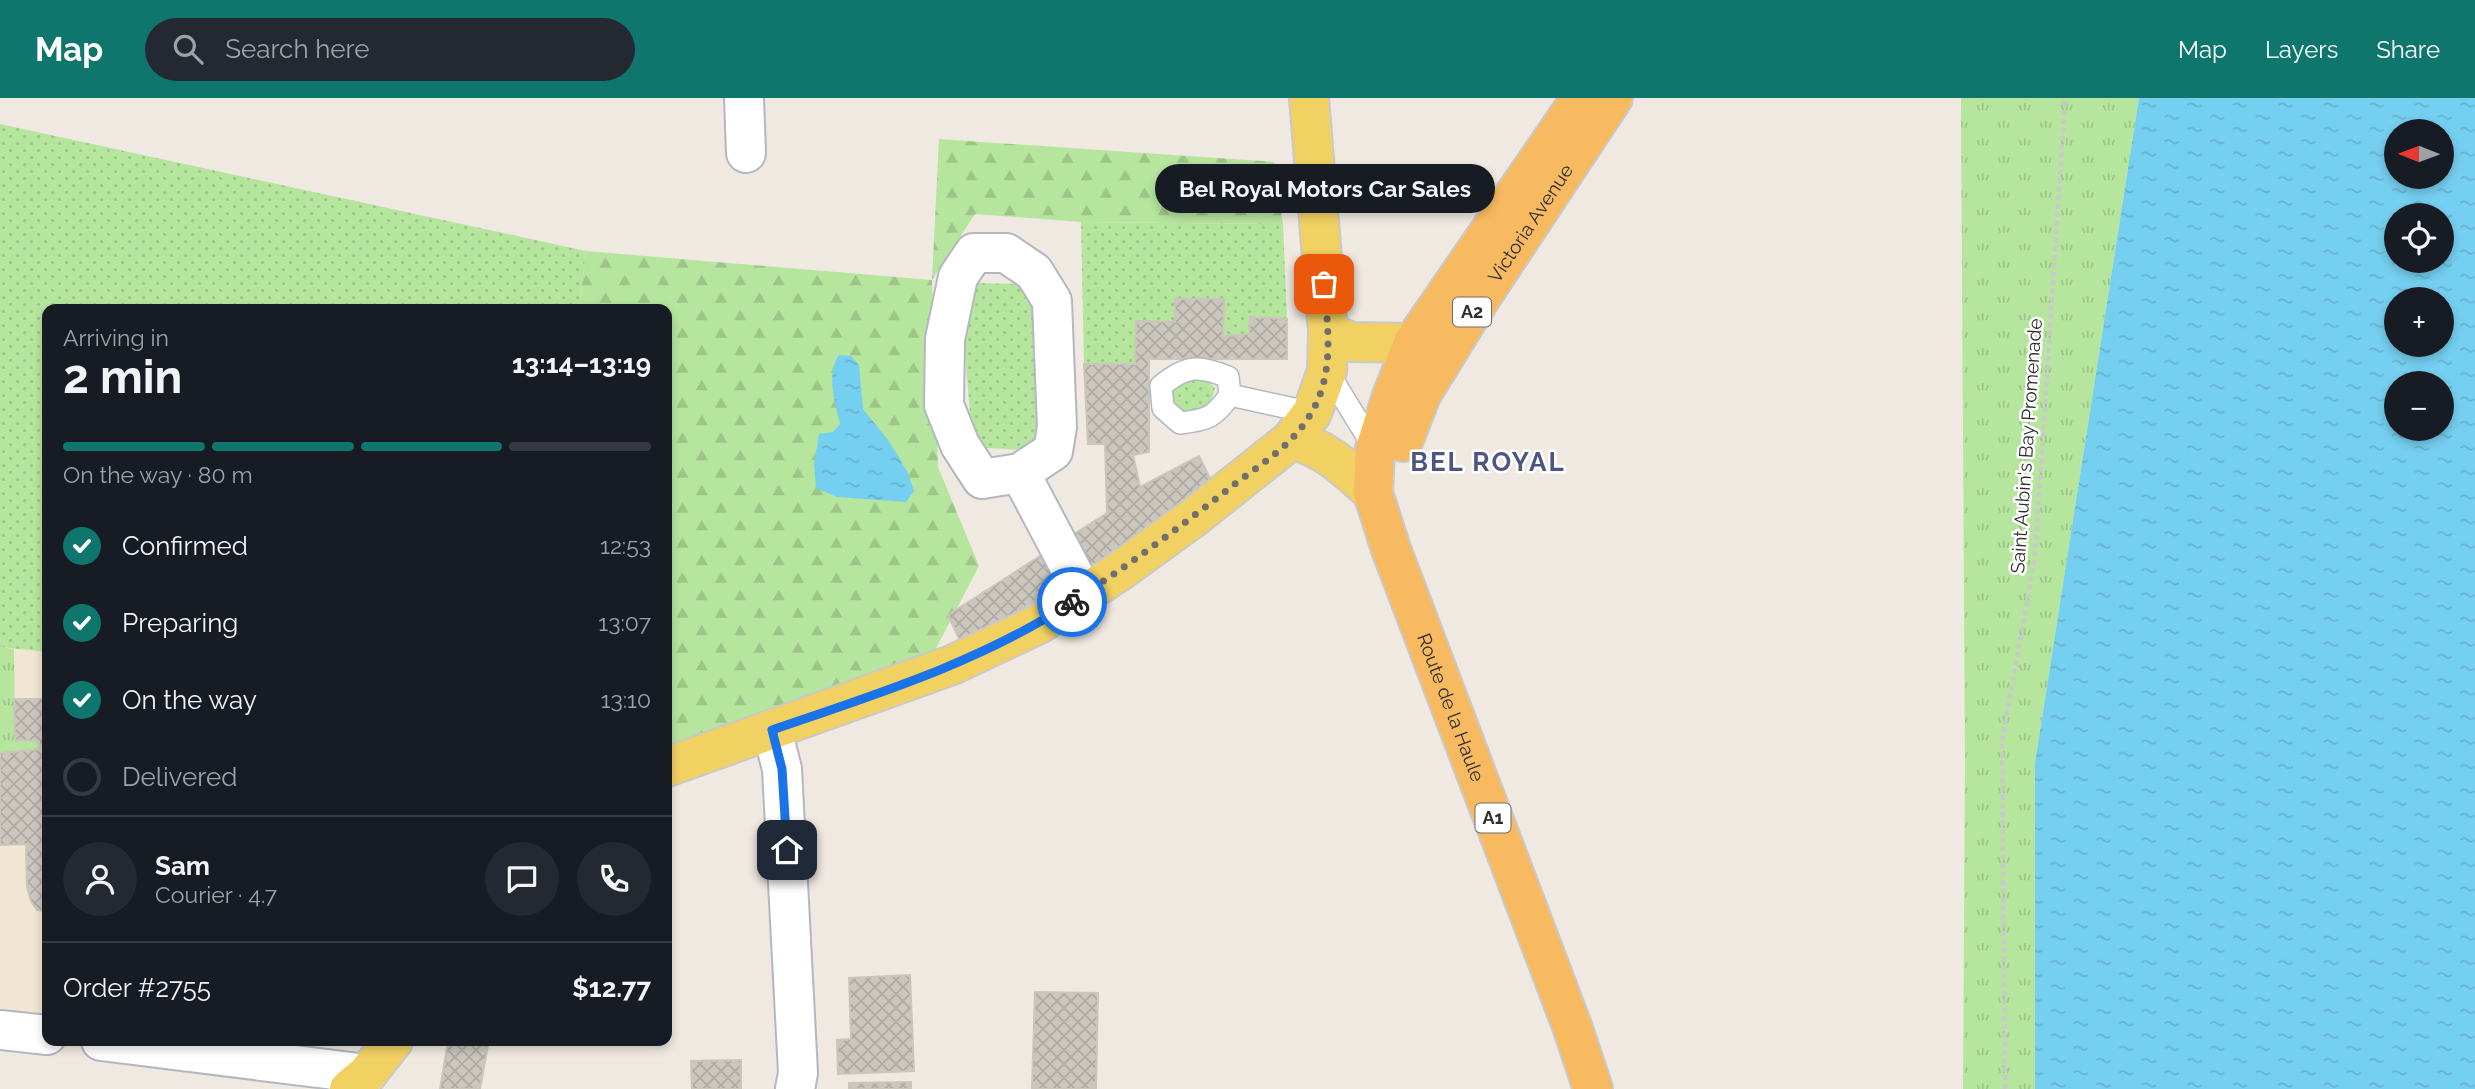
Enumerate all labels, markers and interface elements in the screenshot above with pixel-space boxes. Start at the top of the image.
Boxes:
search box [145,18,635,81]
text: Map [35,30,103,69]
icon: search [169,30,207,68]
text: Search here [225,34,370,64]
text: Map [2178,35,2227,64]
text: Layers [2265,35,2338,64]
text: Share [2376,35,2440,64]
north arrow [2384,119,2454,189]
map controls [2384,119,2454,441]
street label: Victoria Avenue [1483,160,1577,286]
callout: Bel Royal Motors Car Sales [1154,165,1494,214]
text: Bel Royal Motors Car Sales [1179,175,1471,202]
button: locate [2384,203,2454,273]
pin [1294,254,1354,314]
icon: bag [1305,265,1343,303]
button: + [2384,287,2454,357]
road number: A2 [1453,298,1491,327]
street label: Saint Aubin's Bay Promenade [2006,318,2046,574]
text: Arriving in [63,324,169,351]
text: 13:14–13:19 [512,349,651,379]
text: 2 min [63,350,182,404]
button: − [2384,371,2454,441]
district label: BEL ROYAL [1410,447,1566,477]
text: On the way · 80 m [63,461,253,488]
icon: check [63,527,101,565]
text: Confirmed [122,531,248,561]
text: 12:53 [600,532,651,559]
courier [1037,567,1107,637]
icon: bike [1053,583,1091,621]
icon: check [63,604,101,642]
text: Preparing [122,608,238,638]
text: 13:07 [598,609,651,636]
street label: Route de la Haule [1413,630,1489,785]
icon: check [63,681,101,719]
text: On the way [122,685,257,715]
text: 13:10 [601,686,651,713]
text: Delivered [122,762,237,792]
road number: A1 [1476,804,1510,832]
pin [757,820,817,880]
icon: home [768,831,806,869]
button: person [63,842,137,916]
button: chat [485,842,559,916]
button: phone [577,842,651,916]
text: Sam [155,851,210,881]
text: Courier · 4.7 [155,881,277,908]
text: Order #2755 [63,973,211,1003]
text: $12.77 [572,973,651,1003]

